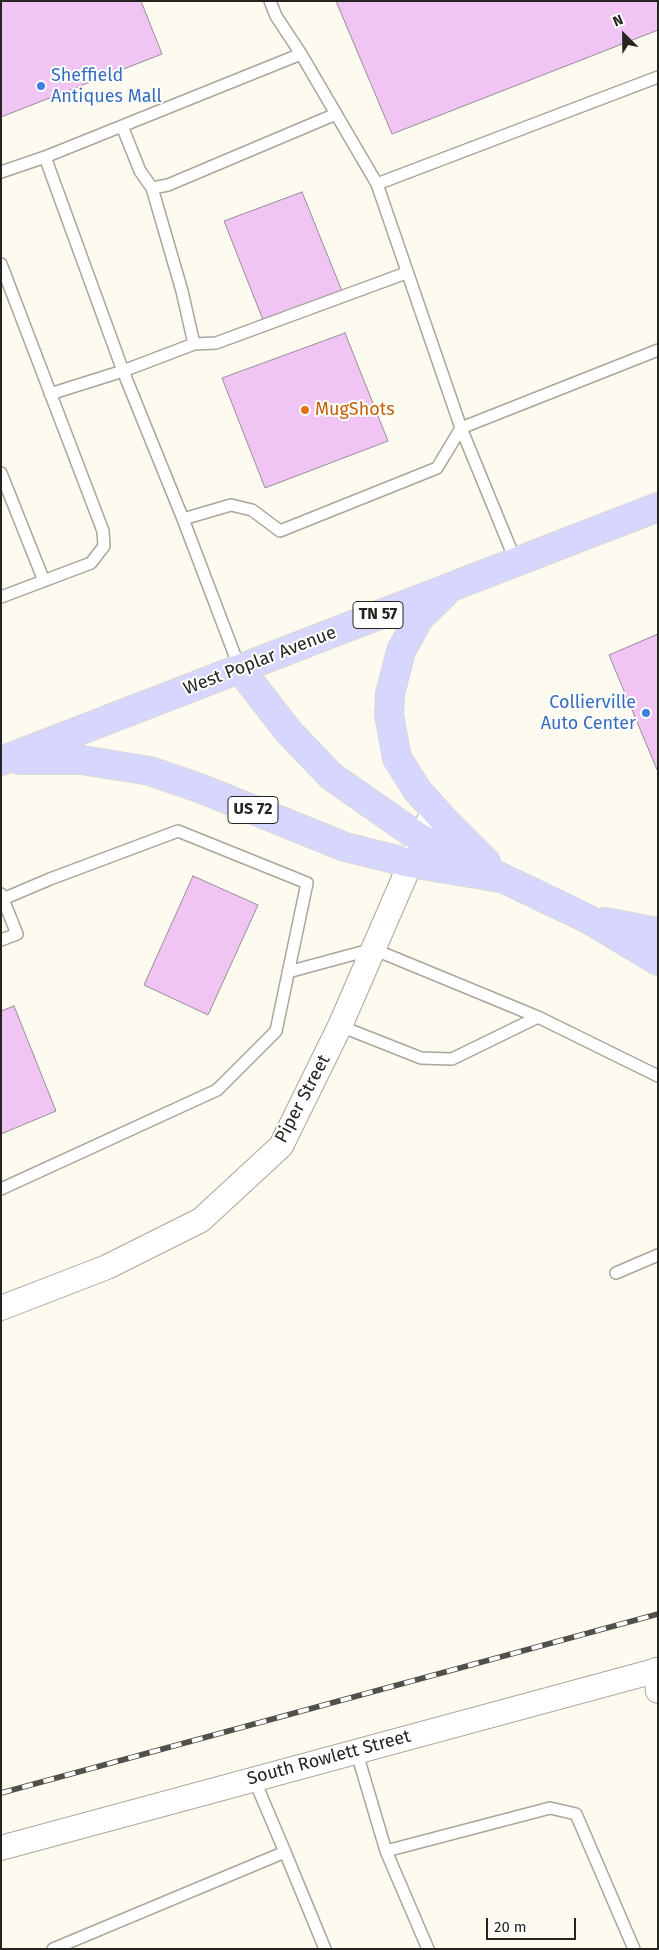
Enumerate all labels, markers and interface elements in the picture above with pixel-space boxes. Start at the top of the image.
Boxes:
north arrow [599,10,649,60]
text: N [610,11,626,30]
place label: Sheffield Antiques Mall [51,65,162,108]
marker: Sheffield Antiques Mall [35,80,47,92]
place label: MugShots [315,399,395,421]
marker: MugShots [299,404,311,416]
road number: TN 57 [353,602,403,628]
street label: West Poplar Avenue [181,622,339,700]
place label: Collierville Auto Center [541,692,636,734]
marker: Collierville Auto Center [640,707,652,719]
road number: US 72 [228,796,278,824]
street label: Piper Street [271,1051,335,1147]
street label: South Rowlett Street [245,1726,413,1790]
scale bar [489,1908,579,1940]
text: 20 m [494,1918,527,1936]

